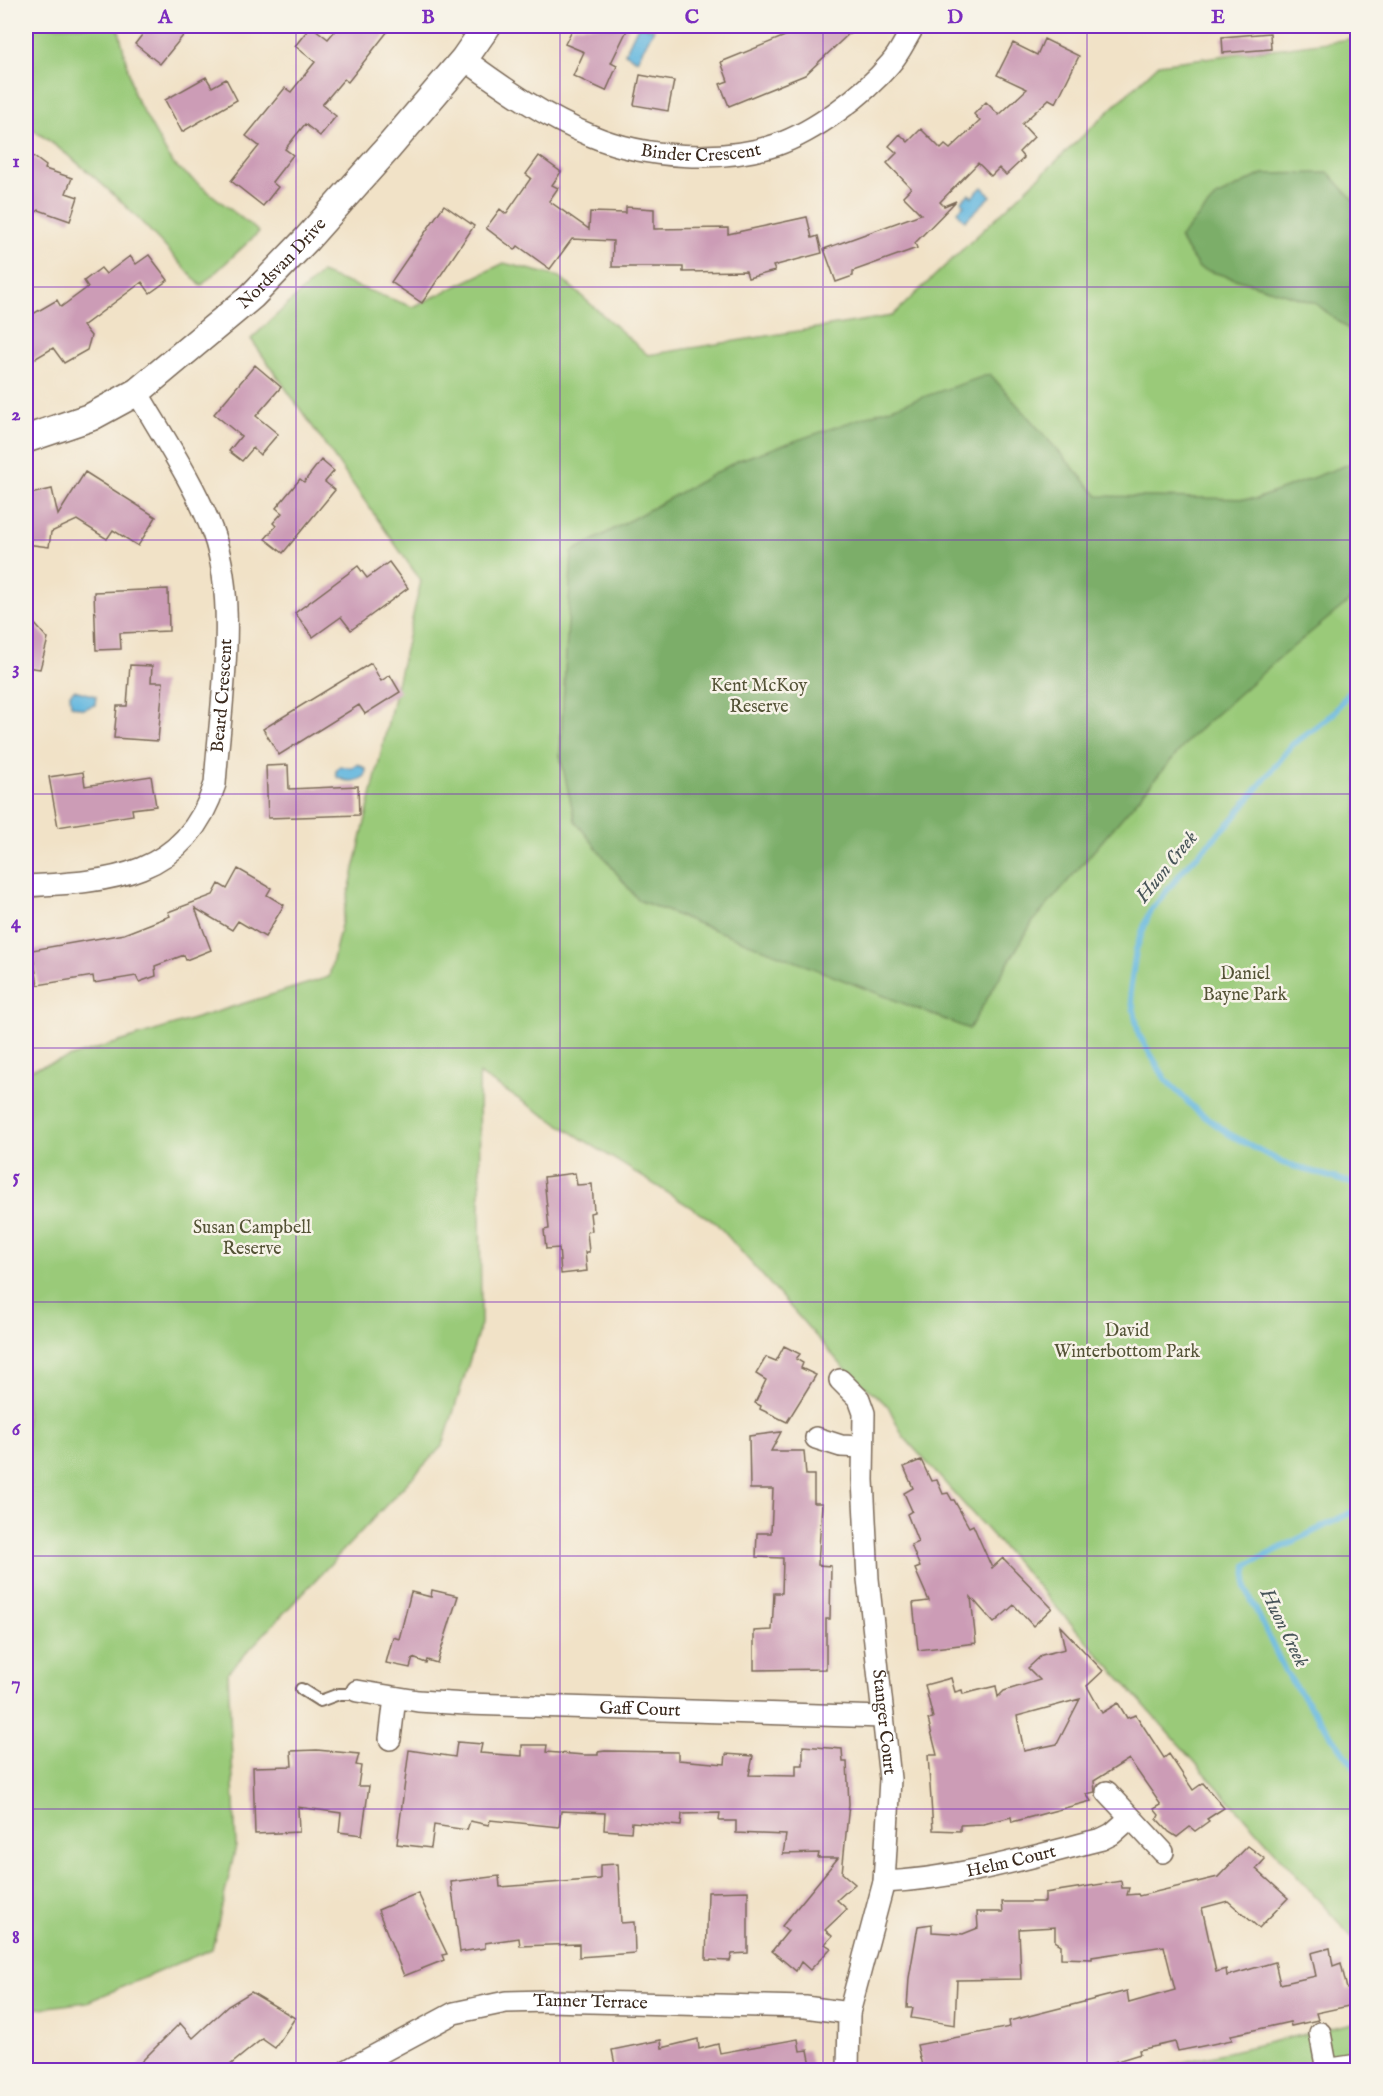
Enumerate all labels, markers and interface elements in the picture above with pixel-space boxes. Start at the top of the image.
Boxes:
text: A [157,5,173,30]
text: B [421,5,435,30]
text: C [685,5,699,30]
text: D [947,5,963,30]
text: E [1211,5,1225,30]
street label: Binder Crescent [639,138,763,167]
text: 1 [12,149,20,174]
street label: Nordsvan Drive [233,213,332,314]
text: 2 [11,402,21,427]
street label: Beard Crescent [206,638,238,754]
text: 3 [12,656,20,681]
park label: Kent McKoy Reserve [711,675,807,719]
water label: Huon Creek [1130,826,1203,909]
text: 4 [11,910,22,935]
park label: Daniel Bayne Park [1203,963,1288,1007]
text: 5 [12,1164,20,1189]
park label: Susan Campbell Reserve [193,1217,311,1261]
park label: David Winterbottom Park [1054,1320,1200,1364]
text: 6 [12,1417,22,1442]
water label: Huon Creek [1254,1584,1314,1672]
street label: Stanger Court [867,1668,901,1776]
text: 7 [11,1671,21,1696]
street label: Gaff Court [599,1697,681,1722]
street label: Helm Court [965,1840,1058,1883]
text: 8 [12,1925,20,1950]
street label: Tanner Terrace [533,1989,648,2015]

